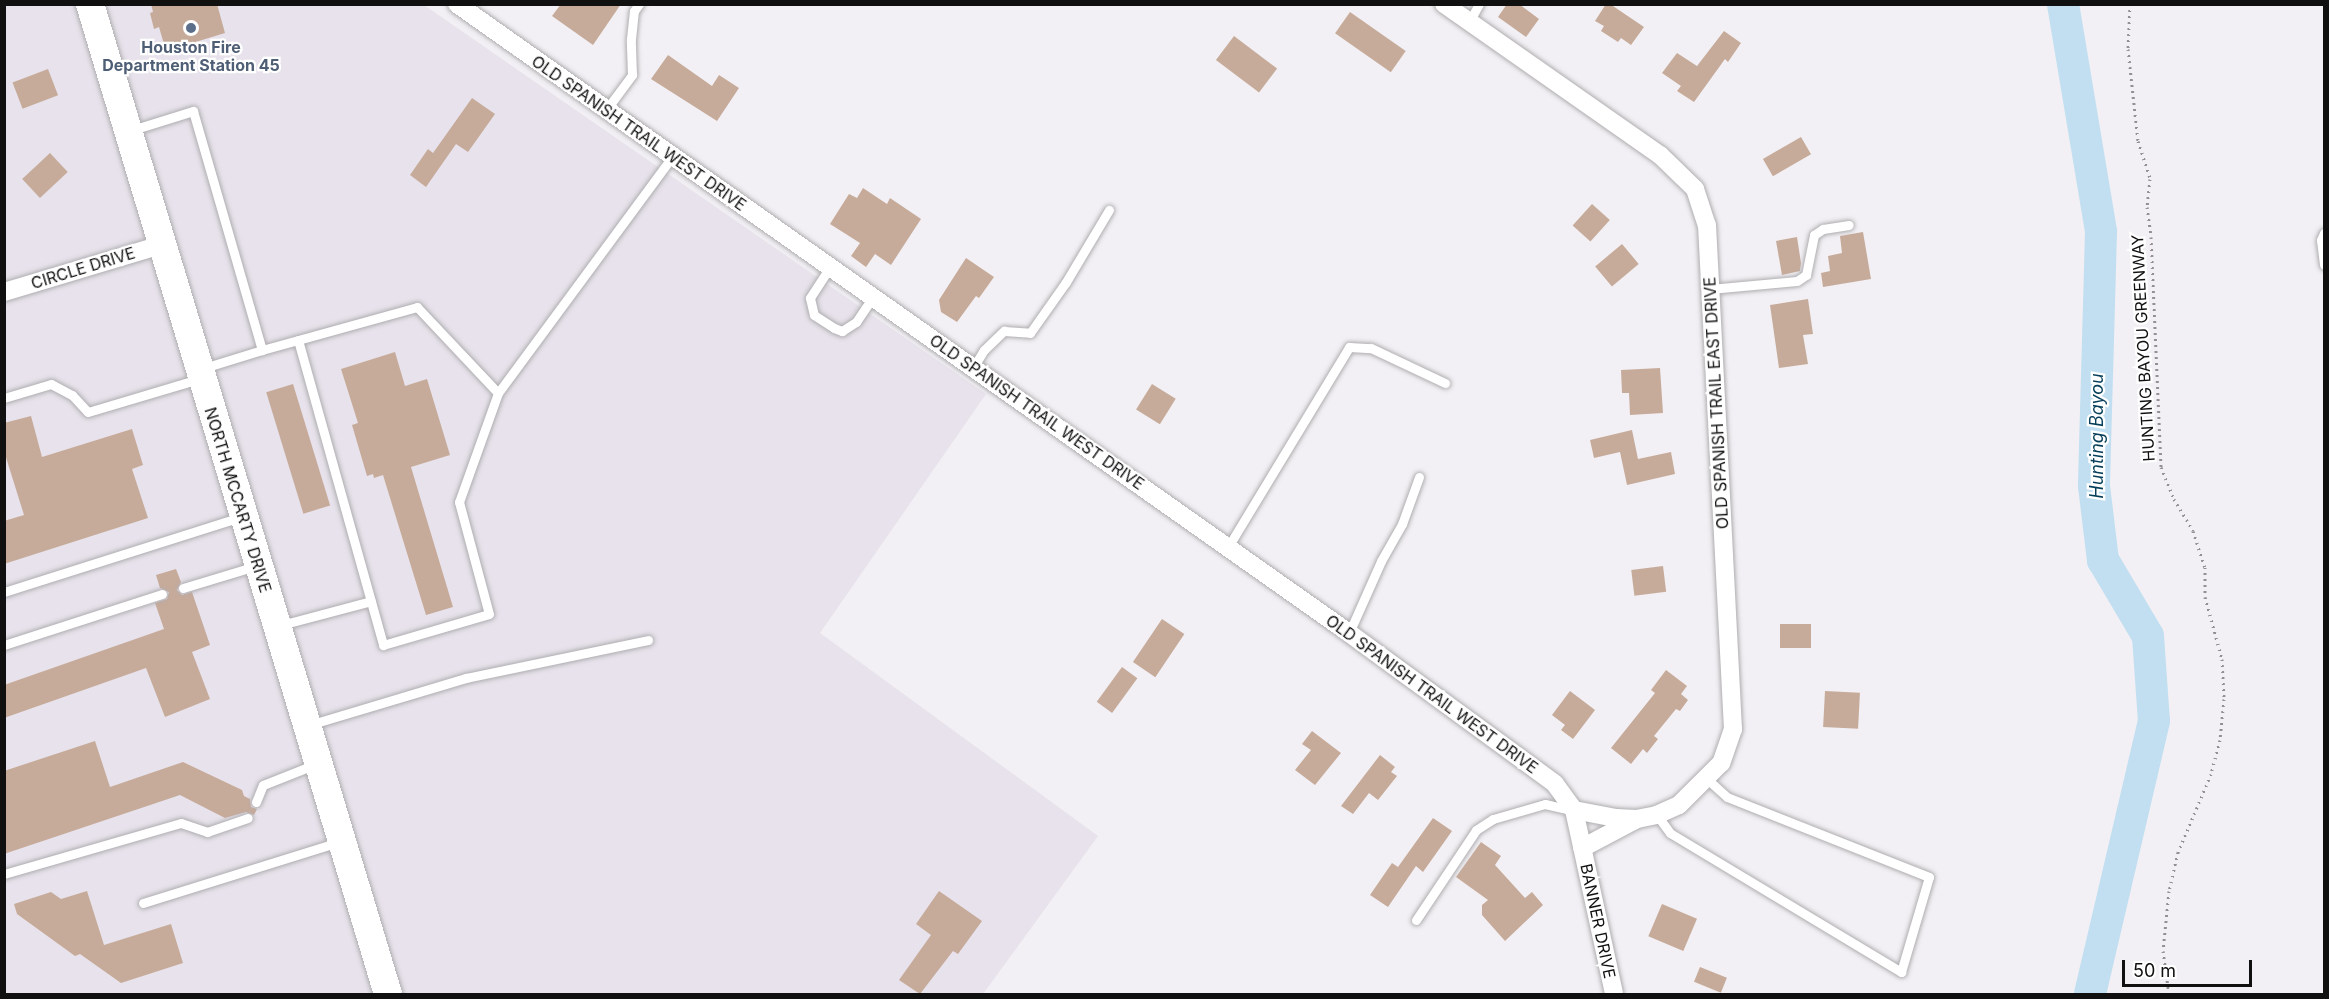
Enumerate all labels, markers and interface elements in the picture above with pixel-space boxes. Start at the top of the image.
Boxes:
marker: Houston Fire Department Station 45 [184,21,198,35]
place label: Houston Fire Department Station 45 [102,37,280,75]
street label: OLD SPANISH TRAIL WEST DRIVE [528,51,750,215]
street label: HUNTING BAYOU GREENWAY [2127,234,2159,462]
street label: CIRCLE DRIVE [29,243,137,293]
street label: OLD SPANISH TRAIL EAST DRIVE [1700,276,1732,530]
street label: OLD SPANISH TRAIL WEST DRIVE [926,330,1148,494]
water label: Hunting Bayou [2086,373,2108,499]
street label: NORTH MCCARTY DRIVE [201,405,275,595]
street label: OLD SPANISH TRAIL WEST DRIVE [1322,611,1542,777]
street label: BANNER DRIVE [1576,862,1620,980]
scale bar [2125,948,2256,986]
text: 50 m [2133,960,2176,981]

